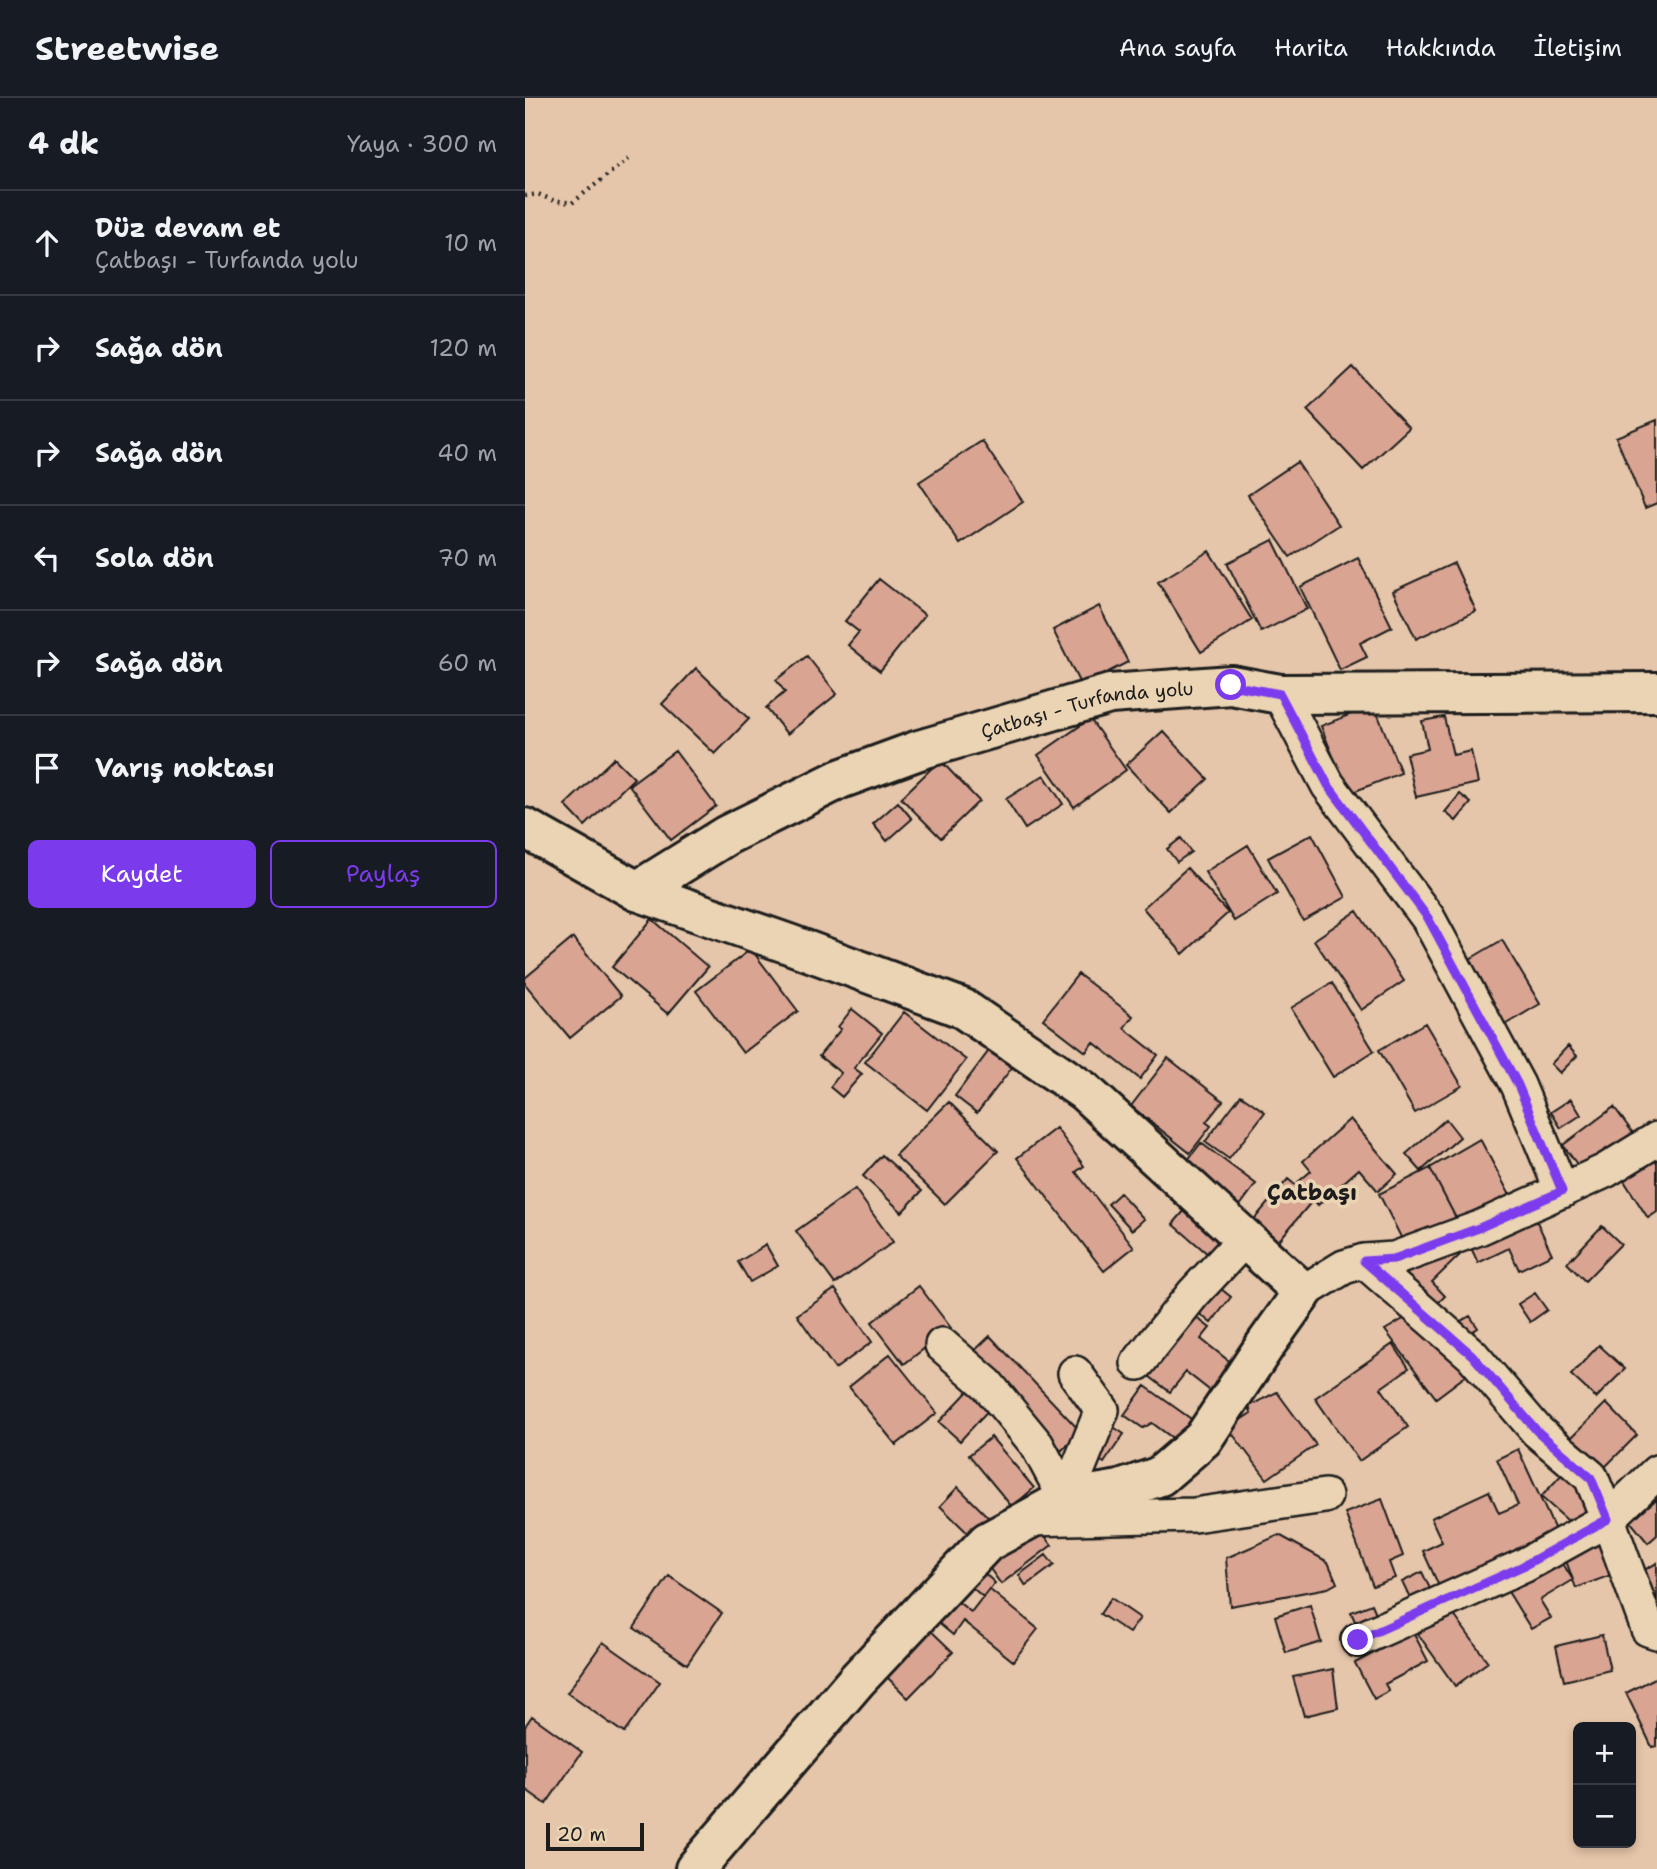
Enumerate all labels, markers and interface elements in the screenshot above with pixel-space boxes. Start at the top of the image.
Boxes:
text: Streetwise [35,26,219,71]
text: Ana sayfa [1119,32,1236,64]
text: Harita [1274,32,1348,64]
text: Hakkında [1386,32,1496,64]
text: İletişim [1534,32,1622,64]
text: 4 dk [28,123,99,164]
text: Yaya · 300 m [347,129,497,159]
text: Düz devam et [95,210,280,245]
icon: ahead [28,224,66,262]
text: 10 m [444,228,497,258]
text: Çatbaşı - Turfanda yolu [95,245,359,275]
icon: right [28,329,66,367]
text: Sağa dön [95,330,223,365]
text: 120 m [429,333,497,363]
icon: right [28,434,66,472]
text: Sağa dön [95,435,223,470]
text: 40 m [437,438,497,468]
icon: left [28,539,66,577]
text: Sola dön [95,540,214,575]
text: 70 m [438,543,497,573]
icon: right [28,644,66,682]
text: Sağa dön [95,645,223,680]
text: 60 m [438,648,497,678]
route start [1215,669,1246,700]
street label: Çatbaşı - Turfanda yolu [978,675,1194,744]
icon: arrive [28,749,66,787]
text: Varış noktası [95,750,275,785]
button: Kaydet [28,840,256,908]
button: Paylaş [270,840,497,908]
district label: Çatbaşı [1267,1177,1357,1207]
route end [1342,1624,1373,1655]
map controls [1573,1722,1636,1848]
button: + [1573,1722,1636,1785]
button: − [1573,1785,1636,1848]
scale bar [546,1820,644,1852]
text: 20 m [557,1822,606,1847]

